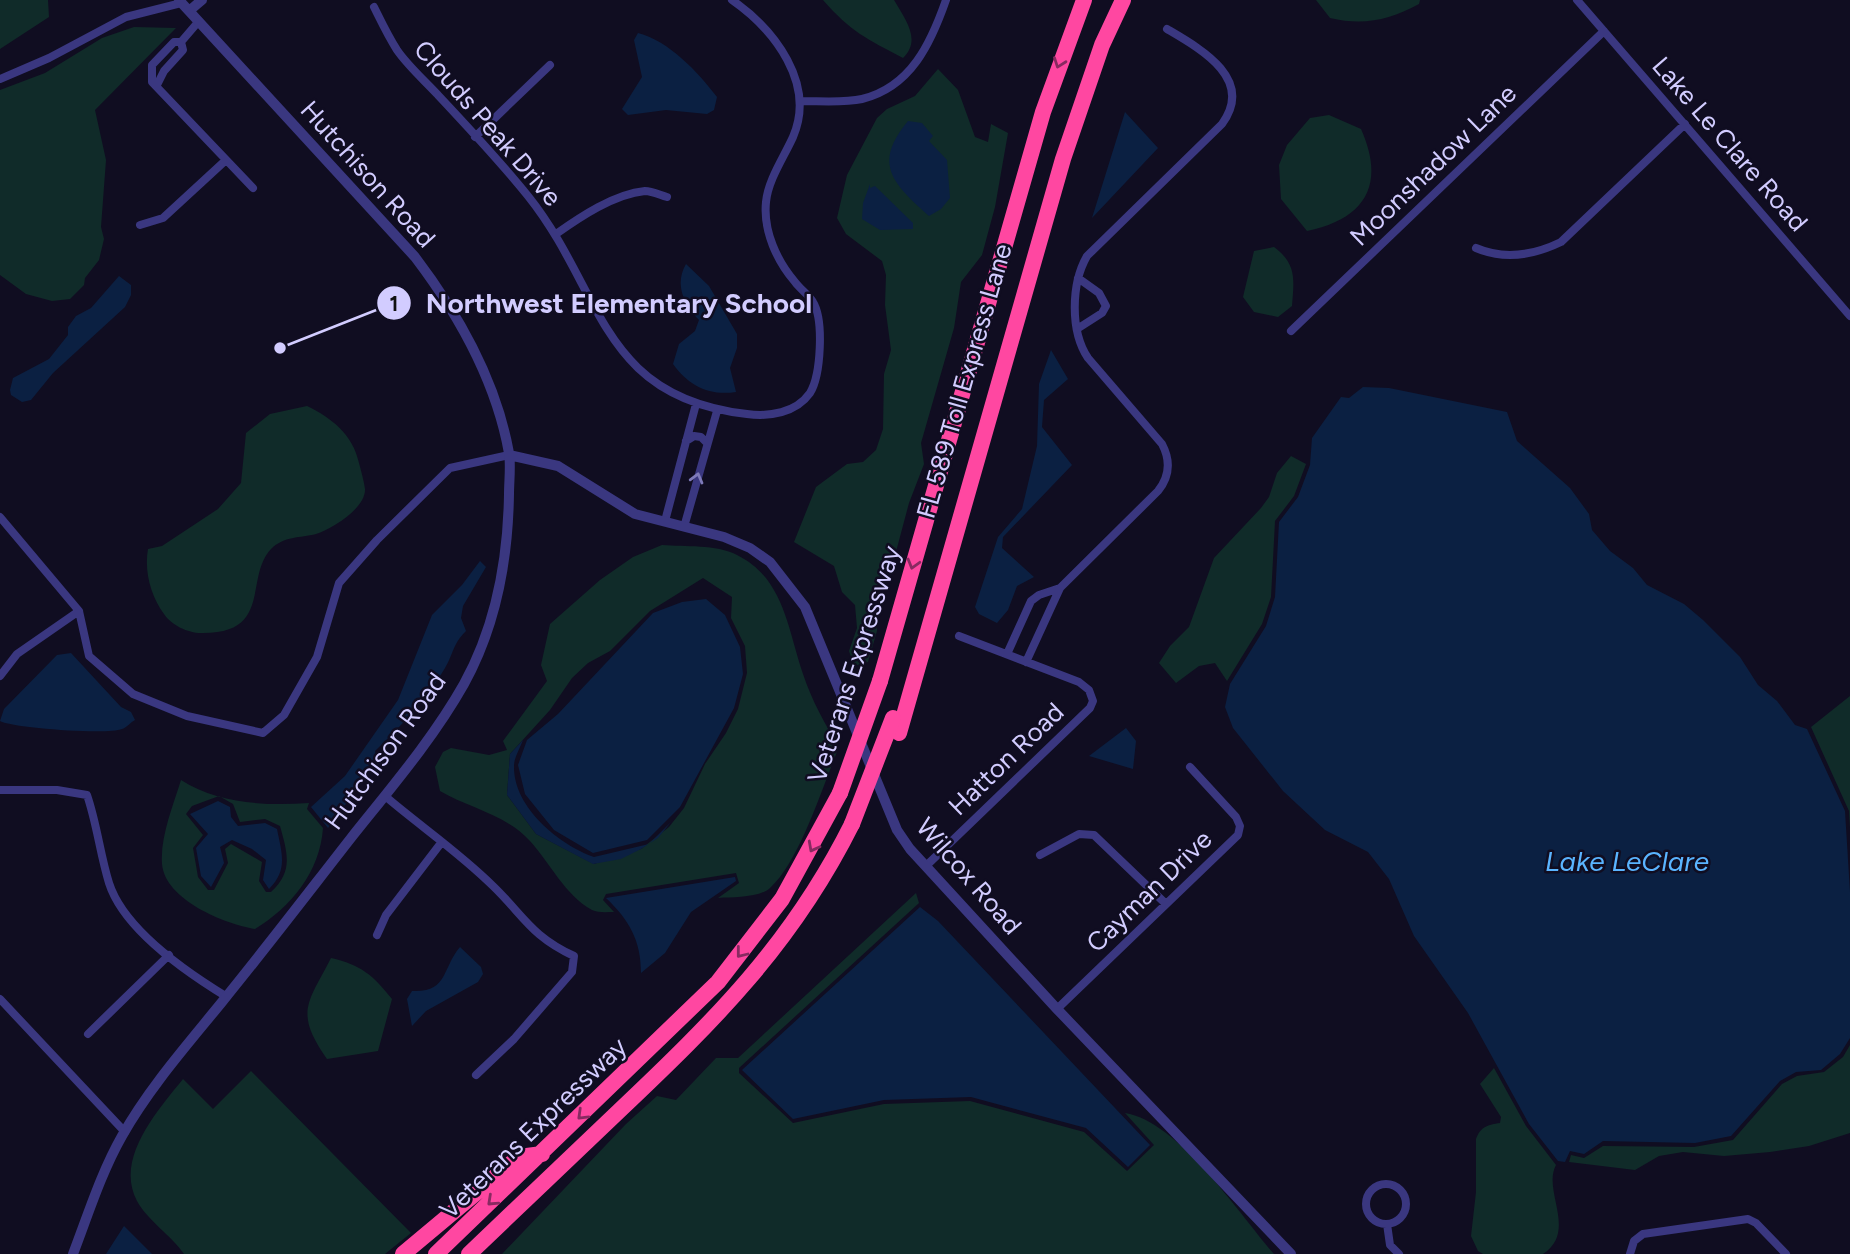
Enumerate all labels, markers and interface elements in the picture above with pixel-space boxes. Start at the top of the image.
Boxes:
street label: Clouds Peak Drive [407,34,569,212]
street label: Lake Le Clare Road [1645,50,1815,238]
one-way arrow [1053,57,1067,69]
street label: Moonshadow Lane [1343,77,1523,253]
street label: Hutchison Road [294,94,442,254]
street label: FL 589 Toll Express Lane [909,240,1019,522]
callout: Northwest Elementary School [377,279,826,328]
text: Northwest Elementary School [426,286,812,320]
text: 1 [390,291,398,316]
one-way arrow [689,472,703,484]
street label: Veterans Expressway [801,541,908,787]
one-way arrow [906,558,921,570]
street label: Hutchison Road [317,666,453,836]
street label: Hatton Road [942,696,1070,822]
street label: Wilcox Road [910,811,1028,941]
street label: Cayman Drive [1080,823,1218,959]
one-way arrow [808,840,821,852]
water label: Lake LeClare [1545,844,1709,878]
one-way arrow [737,946,750,958]
street label: Veterans Expressway [433,1030,633,1225]
one-way arrow [577,1107,590,1120]
one-way arrow [487,1192,500,1205]

